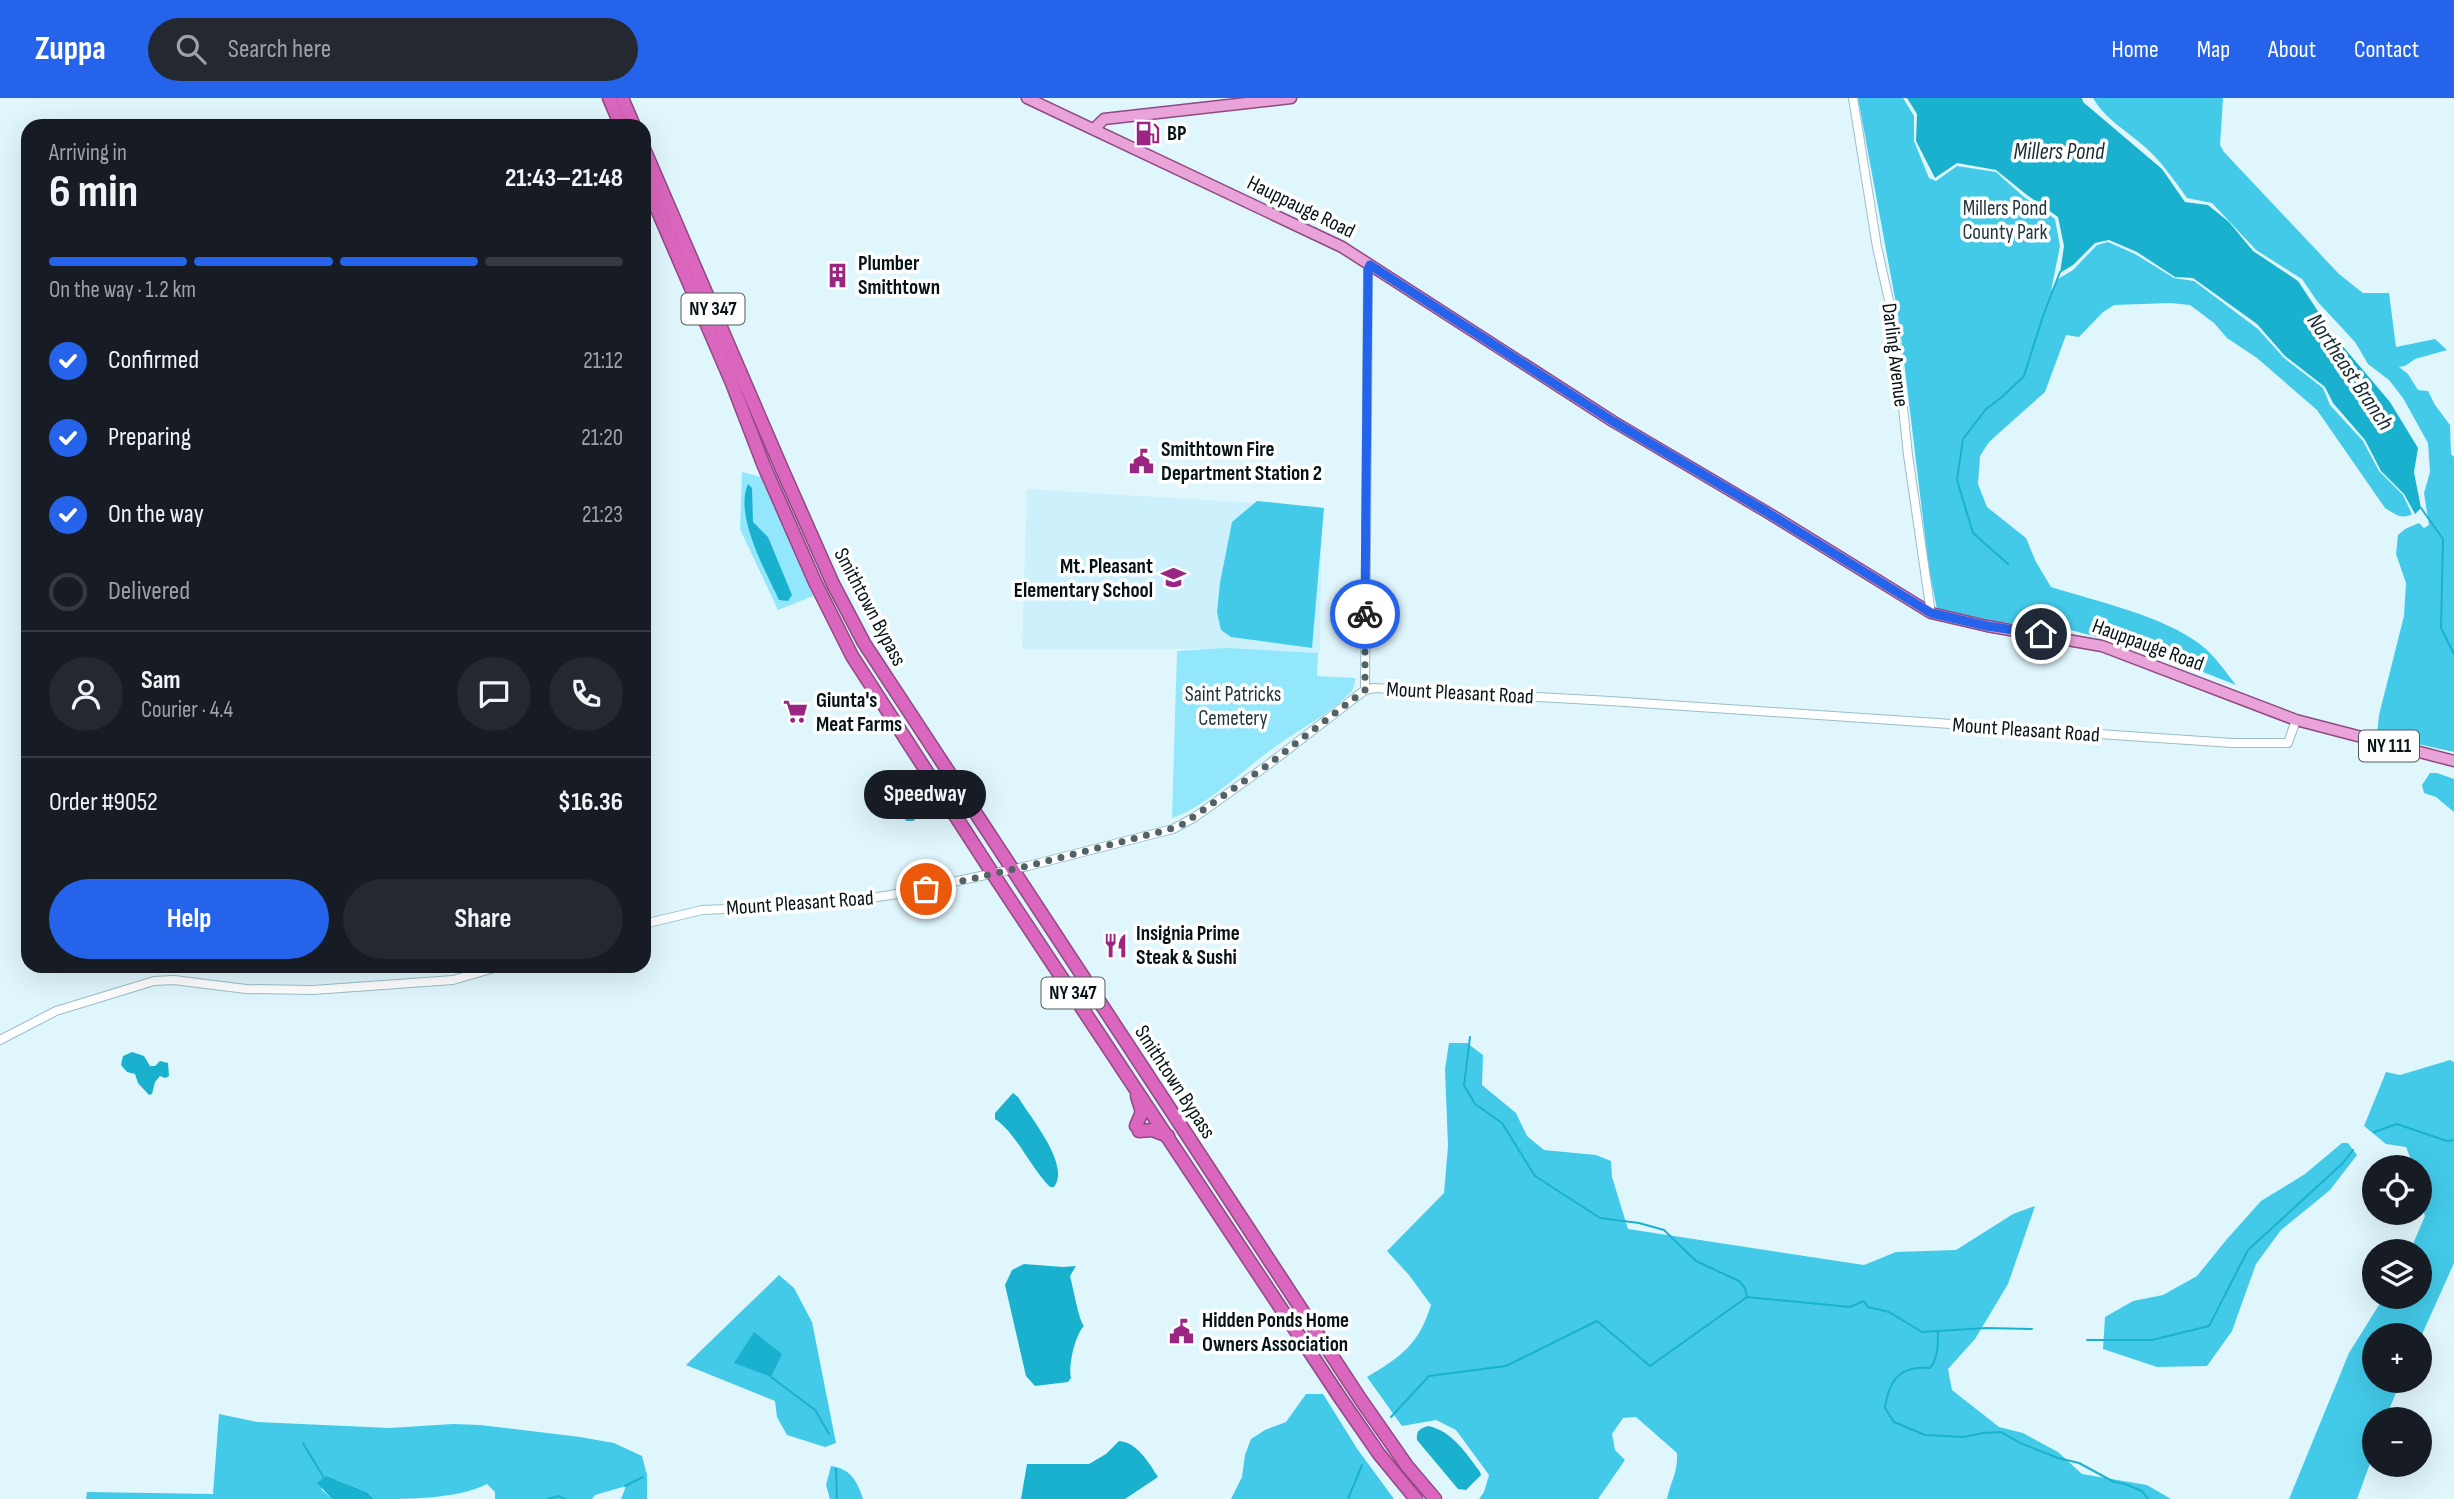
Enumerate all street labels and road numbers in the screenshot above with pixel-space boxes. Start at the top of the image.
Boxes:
street label: Hauppauge Road [1243,170,1359,244]
road number: NY 347 [682,294,744,324]
street label: Darling Avenue [1876,302,1914,408]
street label: Smithtown Bypass [828,544,912,670]
street label: Hauppauge Road [2089,613,2207,677]
street label: Mount Pleasant Road [1386,677,1534,709]
street label: Mount Pleasant Road [1952,712,2100,748]
road number: NY 111 [2359,730,2419,762]
street label: Mount Pleasant Road [726,885,874,921]
road number: NY 347 [1042,978,1104,1009]
street label: Smithtown Bypass [1129,1021,1221,1143]

